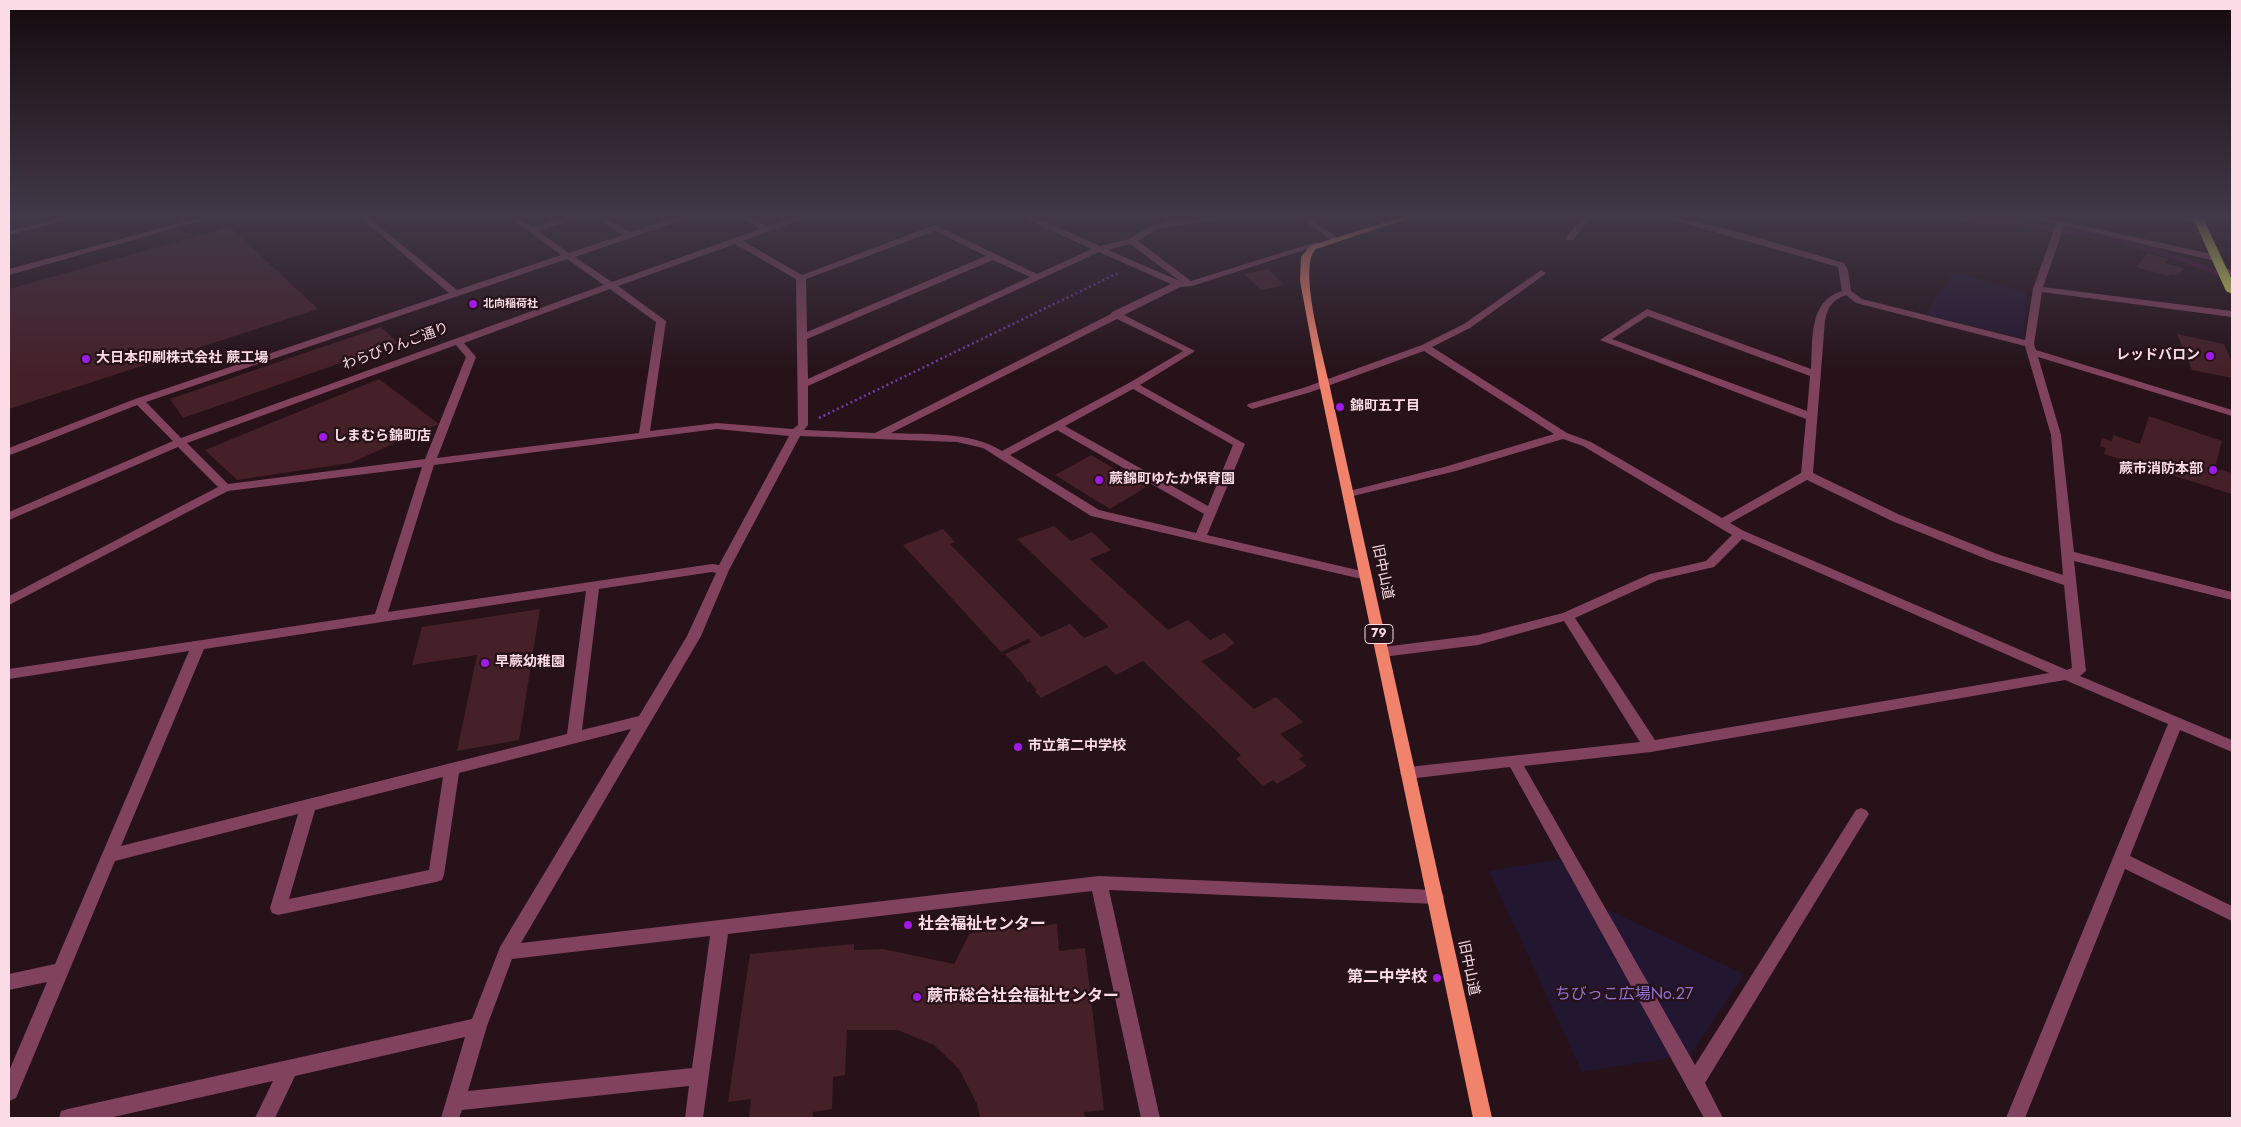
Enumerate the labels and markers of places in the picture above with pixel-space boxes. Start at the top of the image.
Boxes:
place label: 北向稲荷社 [483,297,538,311]
marker: 北向稲荷社 [467,298,479,310]
place label: レッドバロン [2116,348,2200,364]
marker: レッドバロン [2204,350,2216,362]
place label: 大日本印刷株式会社 蕨工場 [96,351,268,367]
marker: 大日本印刷株式会社 蕨工場 [80,353,92,365]
place label: 錦町五丁目 [1350,399,1420,415]
marker: 錦町五丁目 [1334,401,1346,413]
place label: しまむら錦町店 [333,429,431,445]
marker: しまむら錦町店 [317,431,329,443]
place label: 蕨市消防本部 [2119,462,2203,478]
marker: 蕨市消防本部 [2207,464,2219,476]
place label: 蕨錦町ゆたか保育園 [1109,472,1235,488]
marker: 蕨錦町ゆたか保育園 [1093,474,1105,486]
place label: 早蕨幼稚園 [495,655,565,671]
marker: 早蕨幼稚園 [479,657,491,669]
place label: 市立第二中学校 [1028,739,1126,755]
marker: 市立第二中学校 [1012,741,1024,753]
place label: 社会福祉センター [918,915,1046,935]
marker: 社会福祉センター [902,919,914,931]
place label: 第二中学校 [1347,968,1427,988]
marker: 第二中学校 [1431,972,1443,984]
place label: 蕨市総合社会福祉センター [927,987,1119,1007]
marker: 蕨市総合社会福祉センター [911,991,923,1003]

